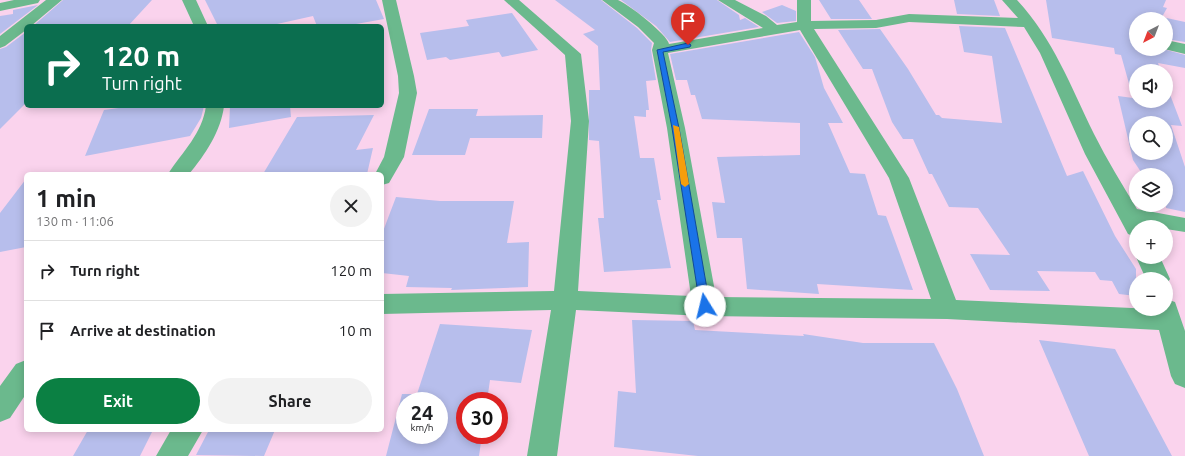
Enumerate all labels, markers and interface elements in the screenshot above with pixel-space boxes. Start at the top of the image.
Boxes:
pin [671,4,705,45]
icon: arrive [677,10,699,32]
north arrow [1129,12,1173,56]
map controls [1129,12,1173,316]
icon: right [36,40,88,92]
text: 120 m [102,40,180,71]
button: sound [1129,64,1173,108]
text: Turn right [102,73,182,93]
button: search [1129,116,1173,160]
button: layers [1129,168,1173,212]
text: 1 min [36,185,97,212]
button: close [330,185,372,227]
text: 130 m · 11:06 [36,214,114,228]
button: + [1129,220,1173,264]
icon: right [36,260,58,282]
text: Turn right [70,262,140,279]
text: 120 m [330,262,372,279]
button: − [1129,272,1173,316]
position arrow [684,285,726,327]
icon: arrive [36,320,58,342]
text: Arrive at destination [70,322,216,339]
text: 10 m [339,322,372,339]
button: Exit [36,378,200,424]
button: Share [208,378,372,424]
speed limit sign: 30 [456,392,508,444]
text: 24 [411,401,433,424]
text: km/h [410,422,434,433]

